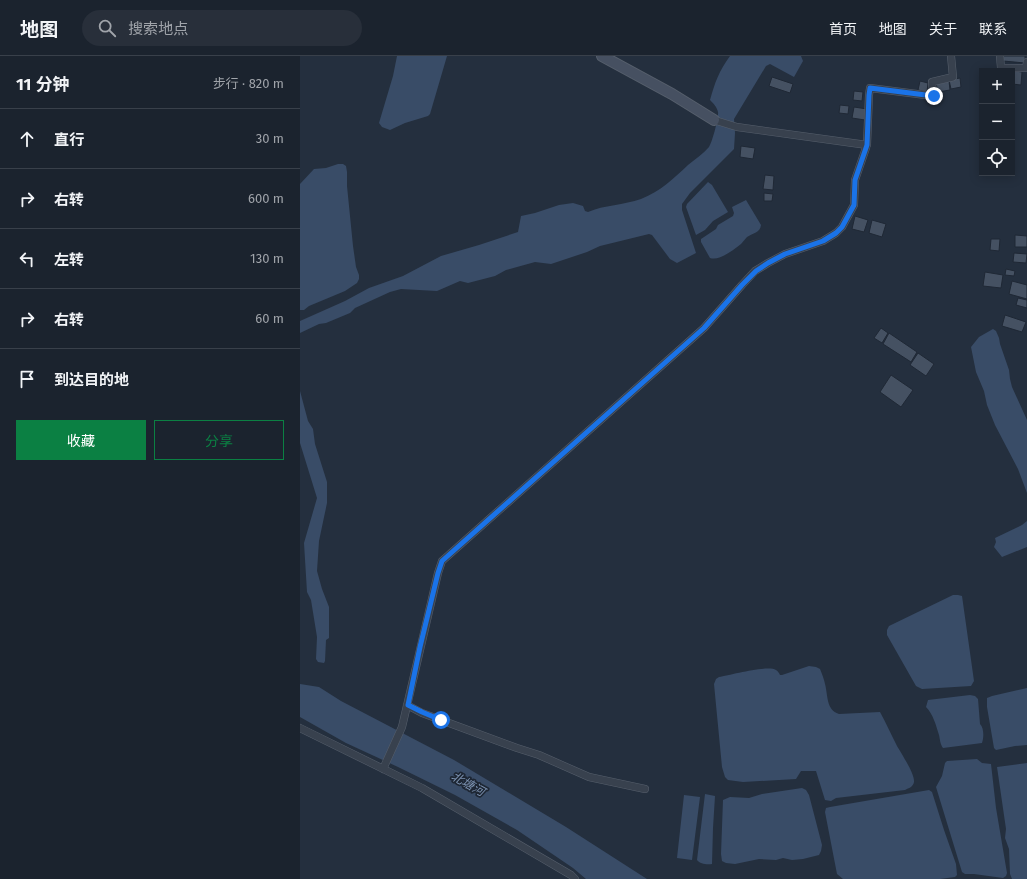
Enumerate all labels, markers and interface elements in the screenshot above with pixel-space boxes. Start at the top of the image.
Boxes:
search box [82,10,362,46]
icon: search [96,17,118,39]
text: 地图 [20,18,58,41]
text: 搜索地点 [128,20,188,38]
text: 首页 [829,21,857,38]
text: 地图 [879,21,907,38]
text: 关于 [929,21,957,38]
text: 联系 [979,21,1007,38]
map controls [979,68,1015,176]
button: + [979,68,1015,104]
text: 11 分钟 [16,74,70,95]
text: 步行 · 820 m [213,76,284,91]
route end [925,87,943,105]
button: − [979,104,1015,140]
icon: ahead [16,128,38,150]
text: 直行 [54,131,84,149]
text: 30 m [256,131,284,146]
button: locate [979,140,1015,176]
icon: right [16,188,38,210]
text: 右转 [54,191,84,209]
text: 600 m [248,191,284,206]
icon: left [16,248,38,270]
text: 左转 [54,251,84,269]
text: 130 m [250,251,284,266]
icon: right [16,308,38,330]
text: 右转 [54,311,84,329]
text: 60 m [255,311,284,326]
icon: arrive [16,368,38,390]
text: 到达目的地 [54,371,129,389]
button: 收藏 [16,420,146,460]
button: 分享 [154,420,284,460]
route start [432,711,450,729]
water label: 北塘河 [449,769,489,800]

